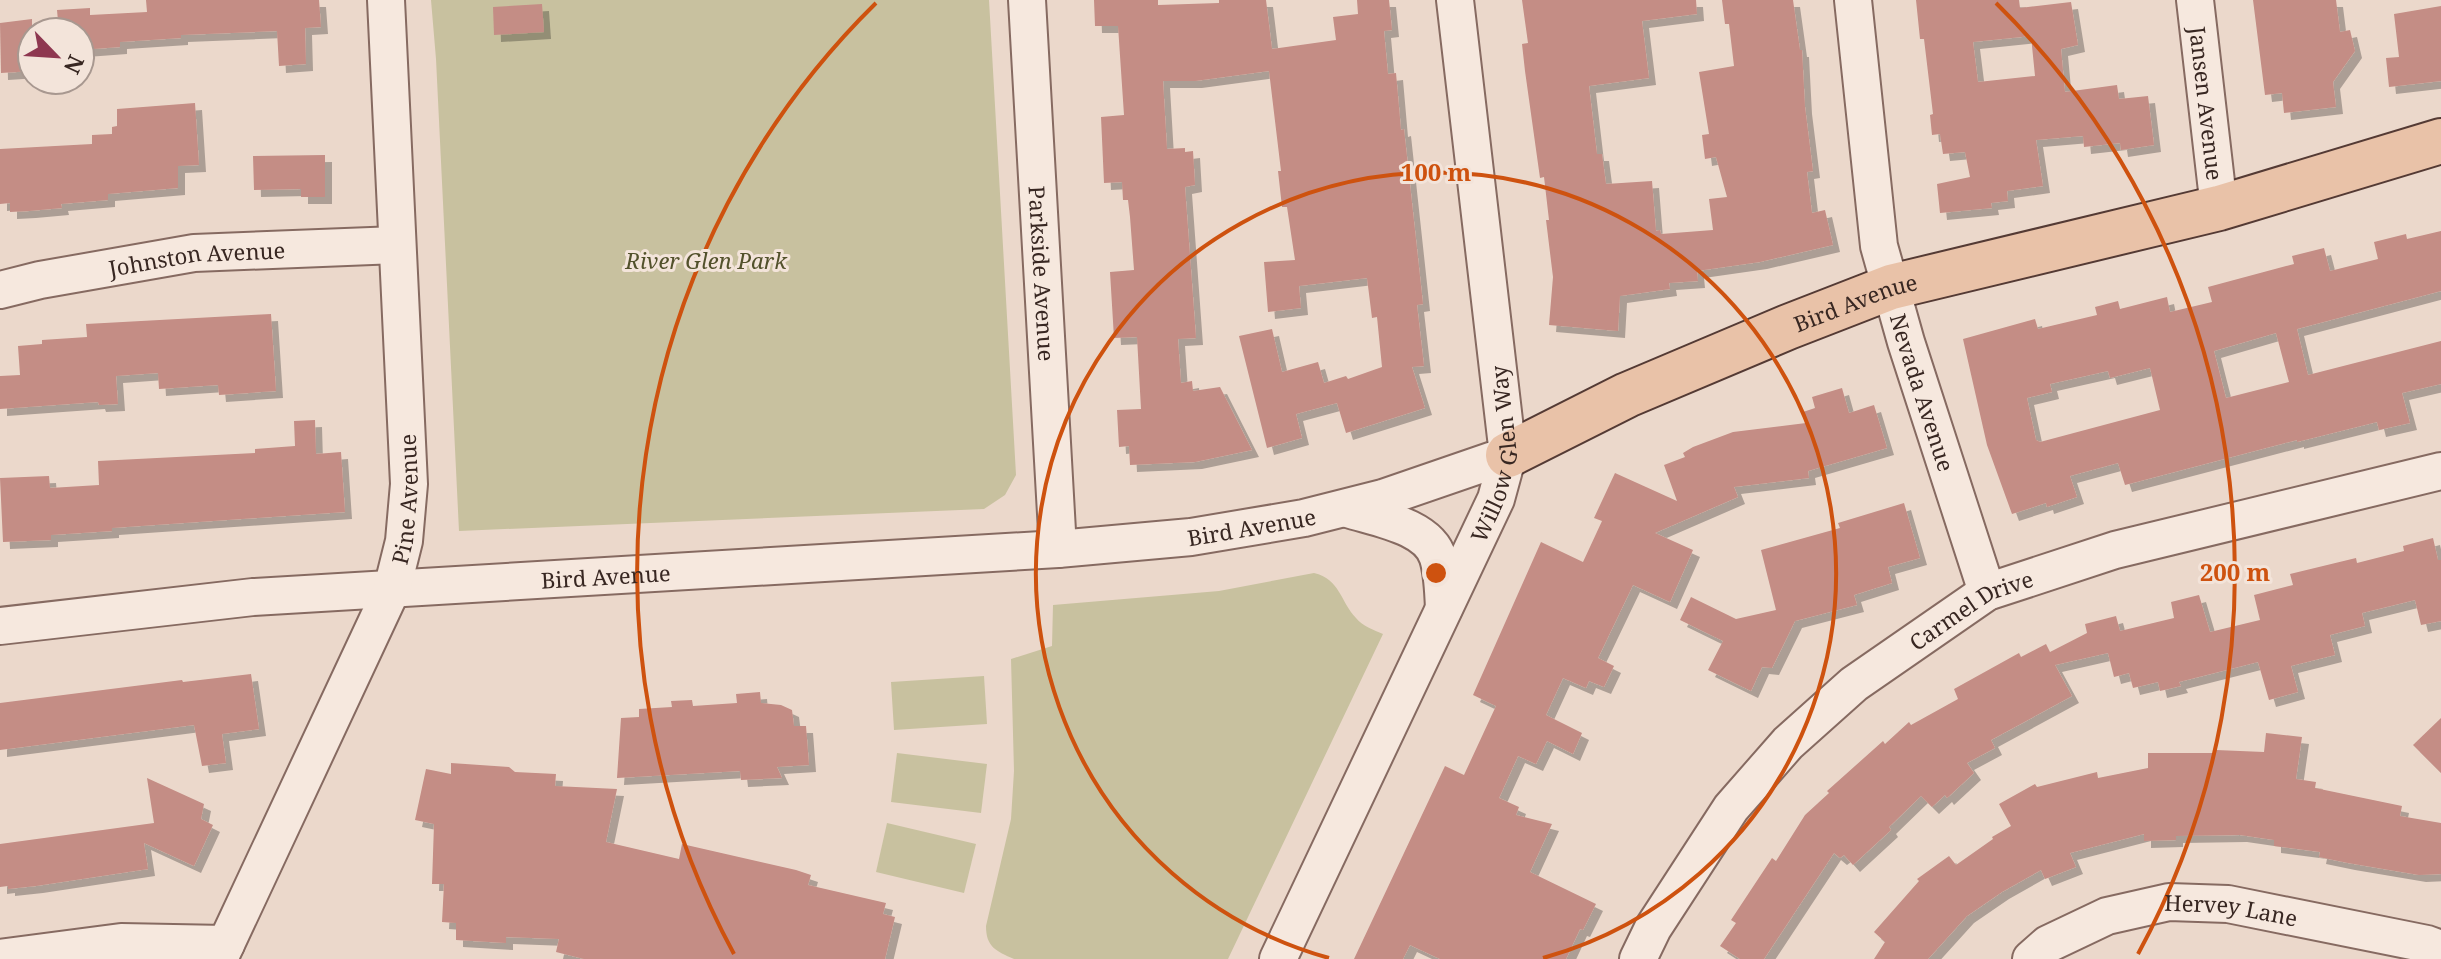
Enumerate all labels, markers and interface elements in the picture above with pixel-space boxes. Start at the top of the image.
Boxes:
north arrow [16,16,96,96]
street label: Jansen Avenue [2183,24,2231,182]
text: N [58,51,92,79]
text: 100 m [1401,155,1472,188]
street label: Parkside Avenue [1023,185,1062,362]
street label: Johnston Avenue [105,234,286,283]
park label: River Glen Park [624,245,788,275]
street label: Bird Avenue [1789,266,1920,338]
street label: Nevada Avenue [1884,310,1962,475]
street label: Willow Glen Way [1463,363,1524,547]
street label: Pine Avenue [384,433,424,567]
street label: Bird Avenue [1185,501,1319,552]
text: 200 m [2200,555,2271,588]
street label: Bird Avenue [540,557,671,595]
centre of rings [1422,559,1450,587]
street label: Carmel Drive [1903,563,2037,657]
street label: Hervey Lane [2164,887,2300,933]

